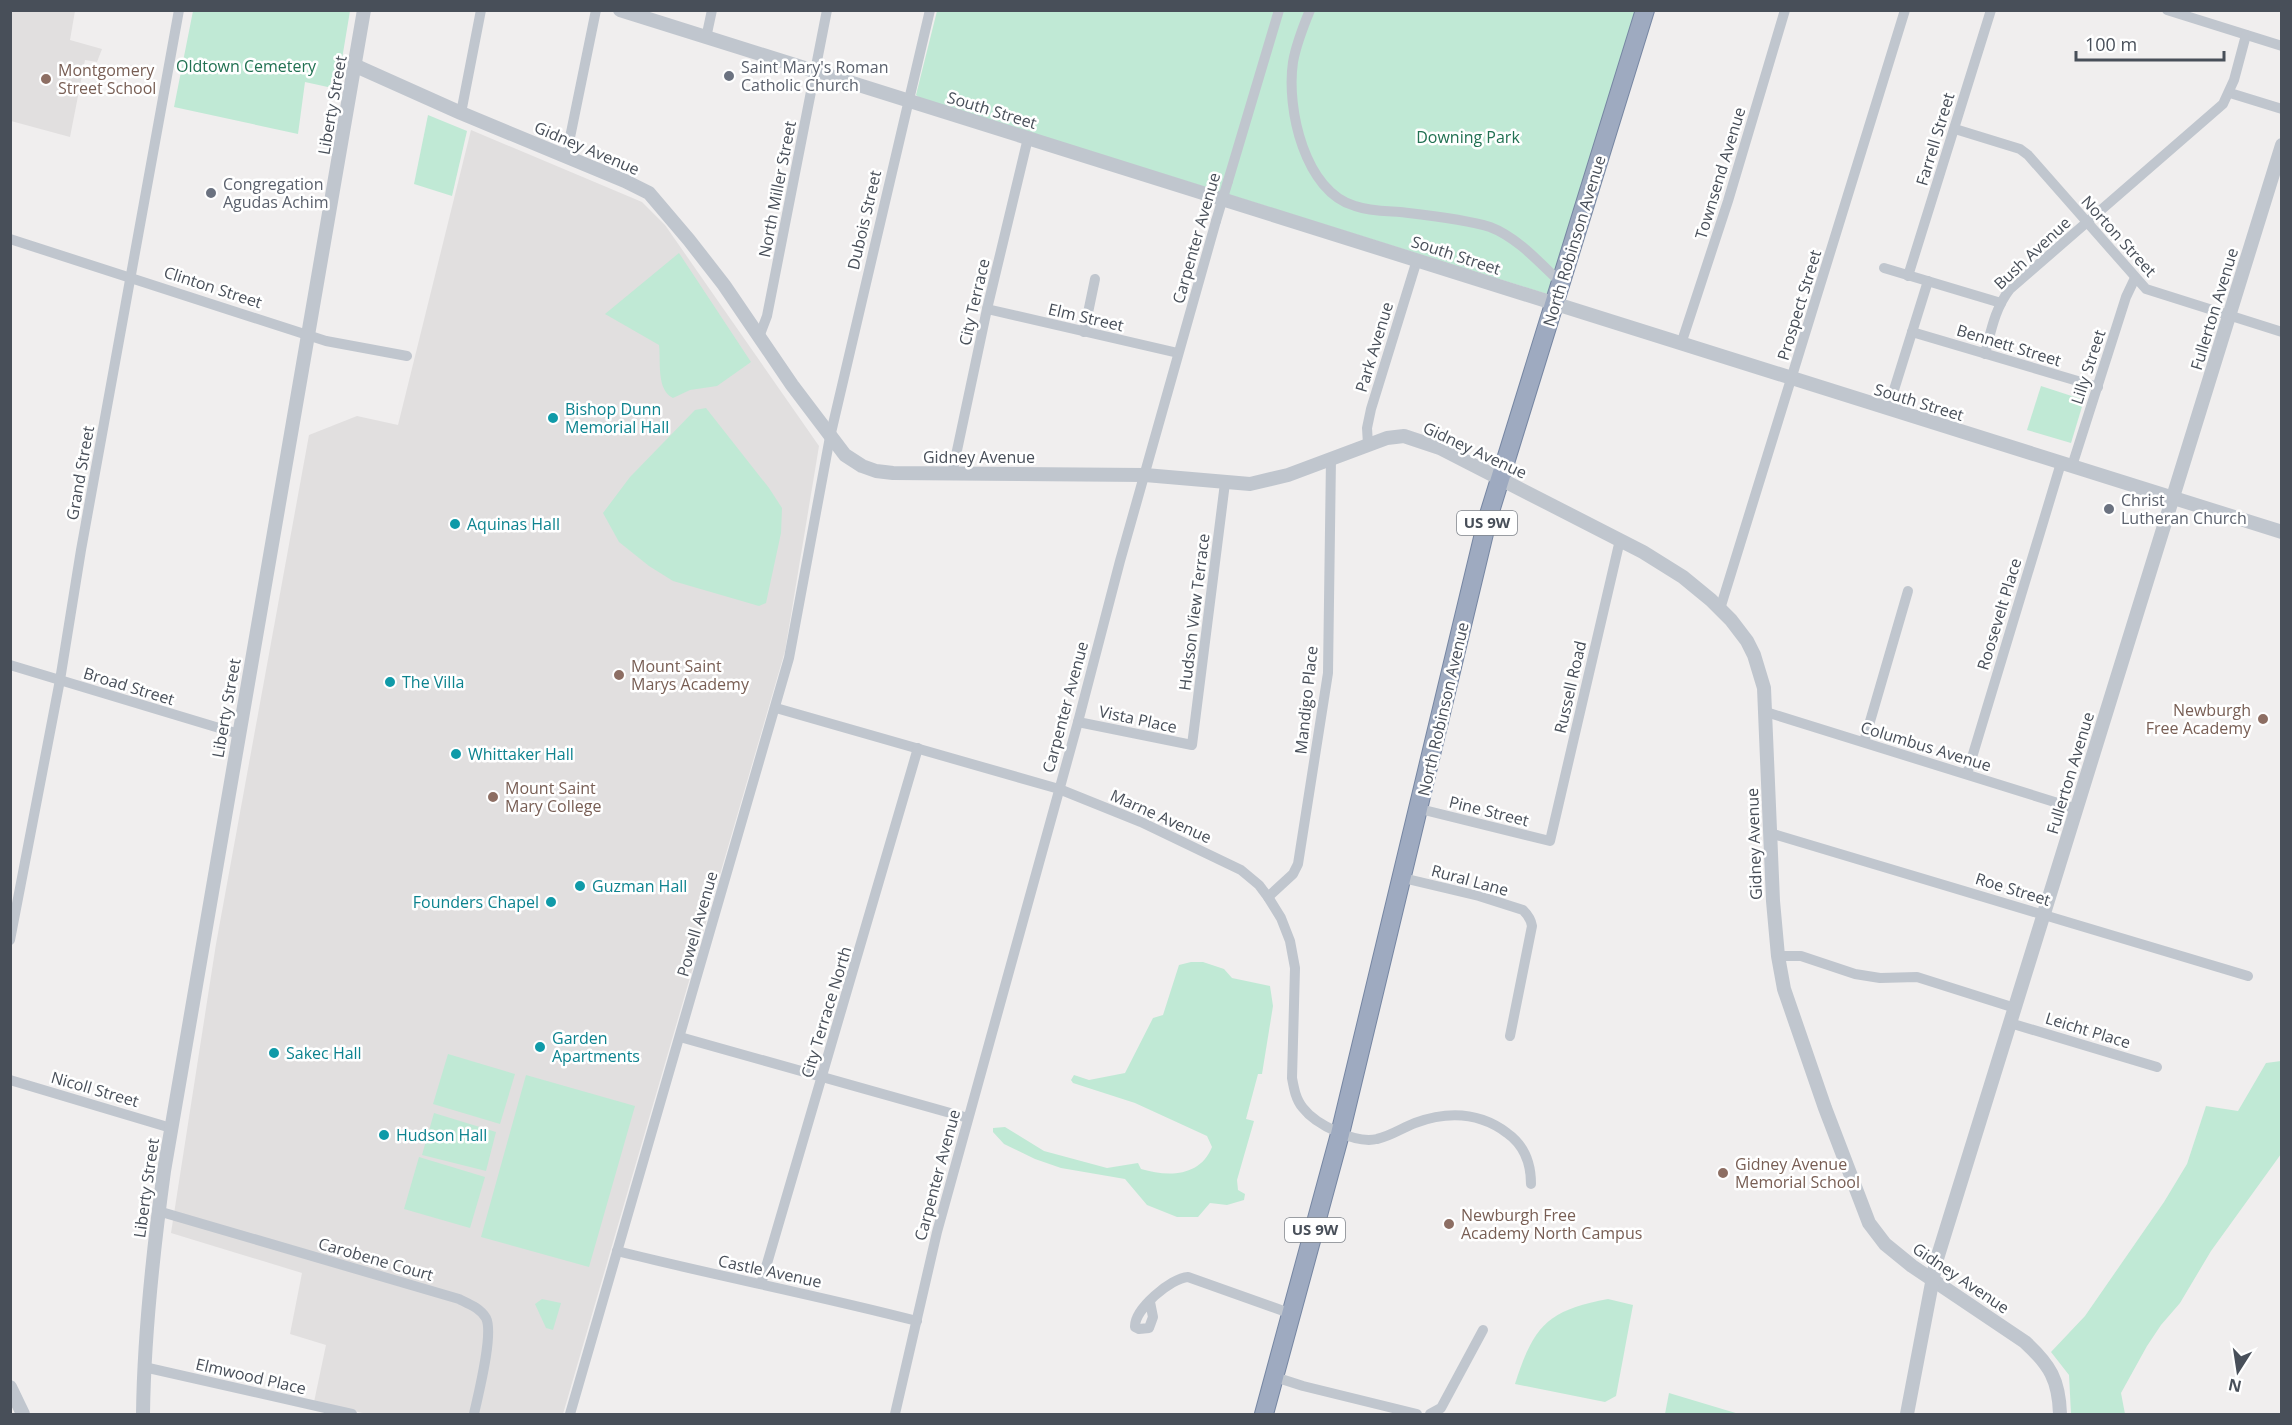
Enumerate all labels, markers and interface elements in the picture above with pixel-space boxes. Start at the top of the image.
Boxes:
scale bar [2076,24,2224,62]
text: 100 m [2085,32,2137,56]
street label: Liberty Street [312,53,352,156]
park label: Oldtown Cemetery [176,55,317,77]
place label: Saint Mary's Roman Catholic Church [741,56,889,96]
place label: Montgomery Street School [58,59,156,99]
marker: Saint Mary's Roman Catholic Church [722,69,736,83]
marker: Montgomery Street School [39,72,53,86]
street label: South Street [945,86,1040,134]
street label: Farrell Street [1910,90,1960,188]
street label: Townsend Avenue [1689,104,1751,242]
street label: Gidney Avenue [531,116,643,180]
street label: North Miller Street [753,119,801,259]
park label: Downing Park [1416,126,1520,148]
street label: North Robinson Avenue [1537,153,1611,329]
street label: Dubois Street [842,168,886,272]
street label: Carpenter Avenue [1167,170,1225,306]
place label: Congregation Agudas Achim [223,173,329,213]
marker: Congregation Agudas Achim [204,186,218,200]
street label: Norton Street [2077,191,2162,282]
street label: Bush Avenue [1989,212,2075,294]
street label: South Street [1409,230,1504,280]
street label: Fullerton Avenue [2185,245,2243,373]
street label: Prospect Street [1772,247,1826,363]
street label: City Terrace [953,256,995,348]
street label: Clinton Street [161,261,265,313]
street label: Elm Street [1046,298,1126,336]
street label: Park Avenue [1350,299,1398,395]
street label: Bennett Street [1954,319,2064,371]
street label: Lilly Street [2066,327,2111,407]
street label: South Street [1872,378,1967,426]
place label: Bishop Dunn Memorial Hall [565,398,669,438]
marker: Bishop Dunn Memorial Hall [546,411,560,425]
street label: Gidney Avenue [1420,416,1530,484]
street label: Grand Street [61,424,99,522]
street label: Gidney Avenue [923,446,1035,468]
place label: Christ Lutheran Church [2121,489,2247,529]
marker: Christ Lutheran Church [2102,502,2116,516]
road number: US 9W [1457,511,1517,535]
place label: Aquinas Hall [467,513,560,535]
marker: Aquinas Hall [448,517,462,531]
street label: Hudson View Terrace [1173,532,1215,692]
street label: Roosevelt Place [1972,555,2026,673]
street label: North Robinson Avenue [1412,620,1474,798]
street label: Carpenter Avenue [1037,639,1093,775]
street label: Russell Road [1549,639,1591,735]
street label: Mandigo Place [1289,645,1323,755]
place label: Mount Saint Marys Academy [631,655,750,695]
street label: Liberty Street [206,656,246,759]
street label: Broad Street [81,662,177,710]
marker: Mount Saint Marys Academy [612,668,626,682]
place label: The Villa [402,671,464,693]
marker: The Villa [383,675,397,689]
place label: Newburgh Free Academy [2146,699,2252,739]
street label: Vista Place [1097,700,1179,738]
street label: Fullerton Avenue [2041,709,2099,837]
marker: Newburgh Free Academy [2256,712,2270,726]
street label: Columbus Avenue [1858,716,1994,776]
place label: Whittaker Hall [468,743,574,765]
marker: Whittaker Hall [449,747,463,761]
place label: Mount Saint Mary College [505,777,601,817]
street label: Marne Avenue [1107,784,1215,848]
street label: Gidney Avenue [1741,788,1767,900]
marker: Mount Saint Mary College [486,790,500,804]
street label: Pine Street [1447,790,1531,832]
street label: Rural Lane [1429,859,1511,901]
street label: Roe Street [1973,867,2053,911]
street label: Powell Avenue [671,869,723,979]
place label: Guzman Hall [592,875,687,897]
marker: Guzman Hall [573,879,587,893]
place label: Founders Chapel [413,891,539,913]
marker: Founders Chapel [544,895,558,909]
street label: City Terrace North [796,944,856,1080]
street label: Leicht Place [2043,1007,2133,1053]
place label: Garden Apartments [552,1027,640,1067]
marker: Garden Apartments [533,1040,547,1054]
place label: Sakec Hall [286,1042,362,1064]
marker: Sakec Hall [267,1046,281,1060]
street label: Nicoll Street [49,1066,142,1112]
street label: Carpenter Avenue [909,1107,965,1243]
place label: Hudson Hall [396,1124,487,1146]
marker: Hudson Hall [377,1128,391,1142]
street label: Liberty Street [128,1137,164,1239]
place label: Gidney Avenue Memorial School [1735,1153,1860,1193]
marker: Gidney Avenue Memorial School [1716,1166,1730,1180]
place label: Newburgh Free Academy North Campus [1461,1204,1642,1244]
marker: Newburgh Free Academy North Campus [1442,1217,1456,1231]
road number: US 9W [1285,1218,1345,1242]
street label: Carobene Court [316,1232,436,1286]
street label: Gidney Avenue [1908,1238,2014,1318]
street label: Castle Avenue [716,1249,824,1293]
north arrow [2208,1341,2268,1401]
street label: Elmwood Place [194,1353,308,1399]
text: N [2226,1374,2244,1398]

